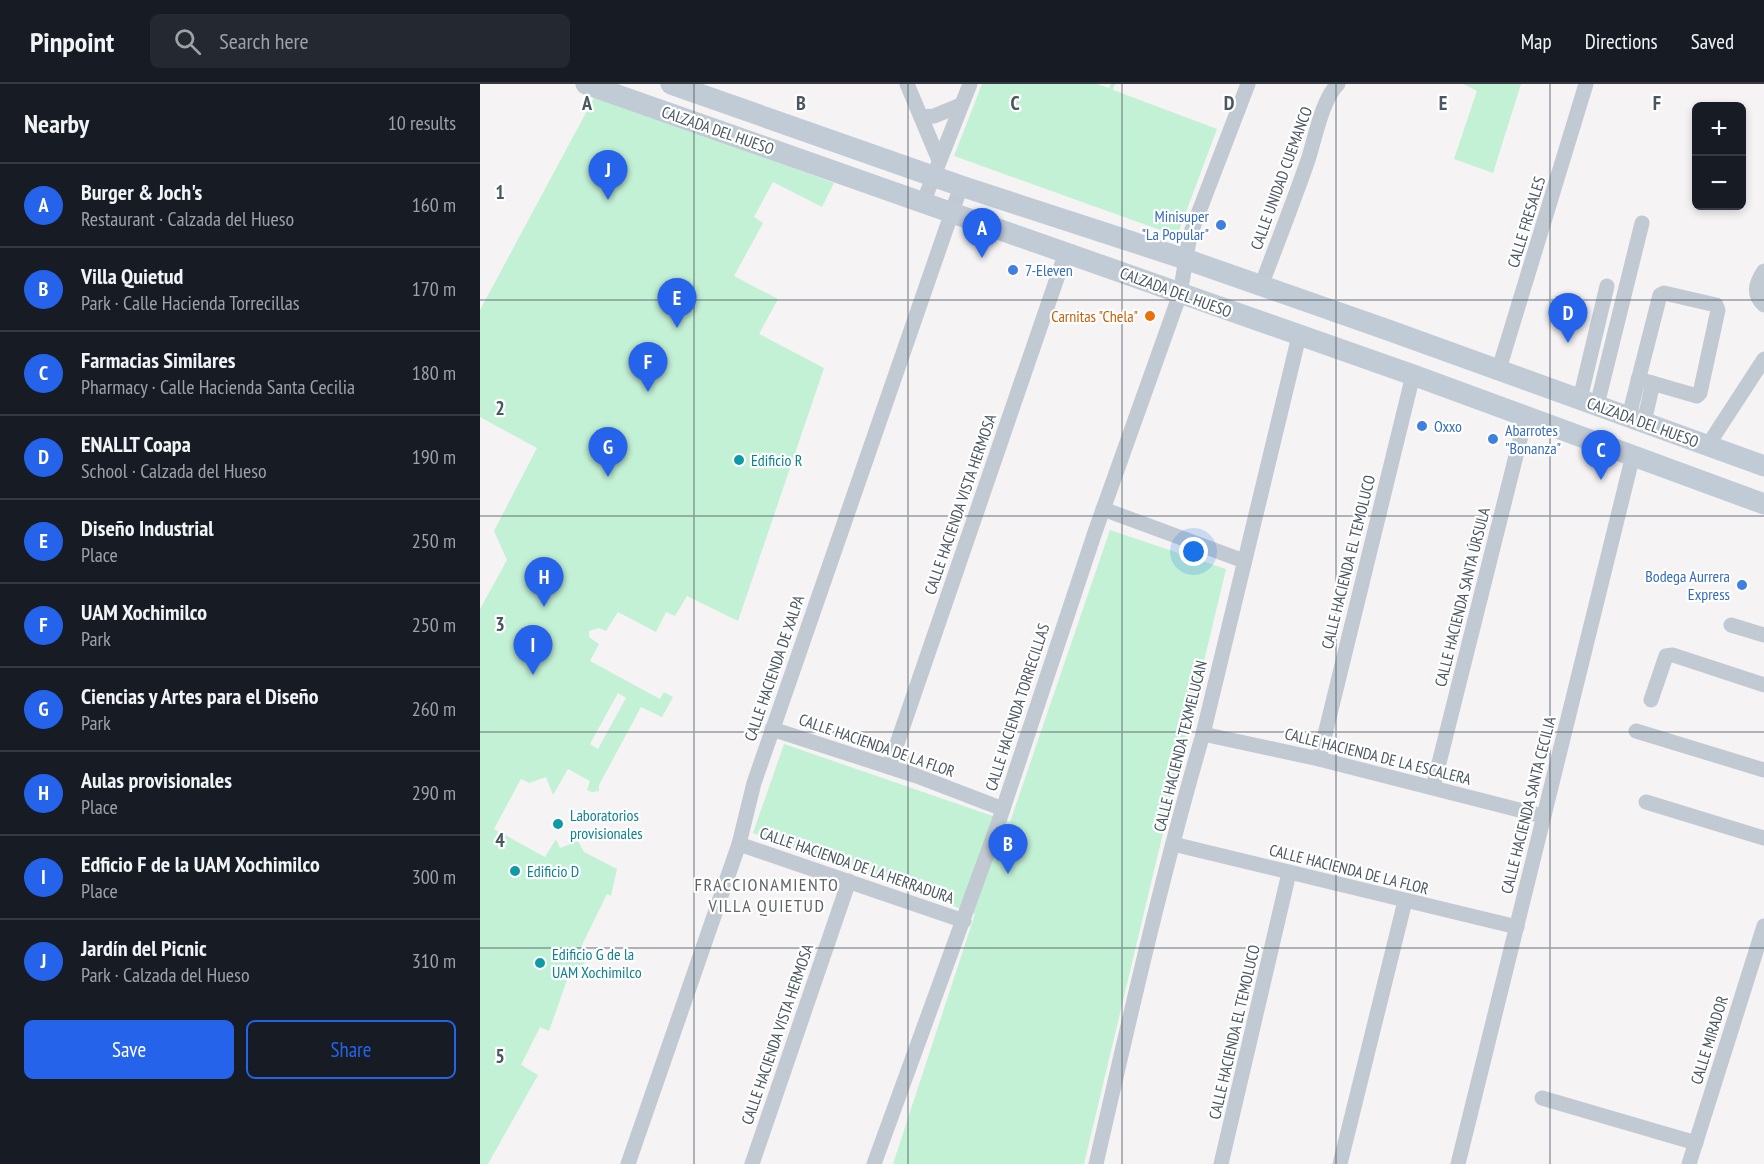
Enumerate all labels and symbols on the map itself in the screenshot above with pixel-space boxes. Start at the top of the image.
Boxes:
text: A [581,90,593,116]
text: B [796,90,806,116]
text: C [1010,90,1020,116]
text: D [1224,90,1235,116]
text: E [1439,90,1447,116]
text: F [1653,90,1661,116]
street label: CALZADA DEL HUESO [659,101,777,159]
street label: CALLE UNIDAD CUEMANCO [1246,104,1316,252]
pin: J [588,150,628,200]
street label: CALLE FRESALES [1503,174,1549,270]
text: 1 [495,179,505,205]
place label: Minisuper "La Popular" [1142,206,1210,244]
pin: A [962,208,1002,258]
marker: Minisuper "La Popular" [1214,218,1228,232]
place label: 7-Eleven [1025,260,1073,280]
marker: 7-Eleven [1006,263,1020,277]
street label: CALZADA DEL HUESO [1117,263,1235,322]
pin: E [658,278,696,328]
pin: D [1548,294,1588,343]
place label: Carnitas "Chela" [1051,306,1138,326]
marker: Carnitas "Chela" [1143,309,1157,323]
pin: F [628,342,668,392]
street label: CALZADA DEL HUESO [1584,393,1702,451]
text: 2 [495,395,505,421]
street label: CALLE HACIENDA VISTA HERMOSA [920,411,1000,597]
place label: Oxxo [1434,416,1462,436]
marker: Oxxo [1415,419,1429,433]
place label: Abarrotes "Bonanza" [1505,420,1561,458]
pin: G [588,428,628,477]
pin: C [1582,430,1620,480]
marker: Abarrotes "Bonanza" [1486,432,1500,446]
place label: Edificio R [751,450,803,470]
marker: Edificio R [732,453,746,467]
street label: CALLE HACIENDA EL TEMOLUCO [1317,473,1379,651]
street label: CALLE HACIENDA SANTA ÚRSULA [1430,505,1494,689]
your location [1179,537,1208,566]
pin: H [524,558,564,607]
place label: Bodega Aurrera Express [1645,566,1730,604]
marker: Bodega Aurrera Express [1735,578,1749,592]
street label: CALLE HACIENDA DE XALPA [740,592,808,744]
text: 3 [495,611,505,637]
street label: CALLE HACIENDA TORRECILLAS [980,621,1054,793]
pin: I [514,626,552,675]
street label: CALLE HACIENDA TEXMELUCAN [1149,658,1211,834]
street label: CALLE HACIENDA DE LA FLOR [796,709,958,781]
street label: CALLE HACIENDA SANTA CECILIA [1496,714,1560,896]
street label: CALLE HACIENDA DE LA ESCALERA [1283,723,1474,789]
place label: Laboratorios provisionales [570,805,643,843]
marker: Laboratorios provisionales [551,817,565,831]
street label: CALLE HACIENDA DE LA HERRADURA [757,822,957,908]
pin: B [988,824,1028,874]
text: 4 [495,827,505,853]
street label: CALLE HACIENDA DE LA FLOR [1267,840,1431,899]
place label: Edificio D [527,861,579,881]
marker: Edificio D [508,864,522,878]
district label: FRACCIONAMIENTO VILLA QUIETUD [695,873,840,917]
street label: CALLE HACIENDA VISTA HERMOSA [737,941,817,1127]
street label: CALLE HACIENDA EL TEMOLUCO [1204,943,1264,1121]
place label: Edificio G de la UAM Xochimilco [552,944,642,982]
marker: Edificio G de la UAM Xochimilco [533,956,547,970]
street label: CALLE MIRADOR [1686,993,1732,1087]
text: 5 [495,1043,505,1069]

